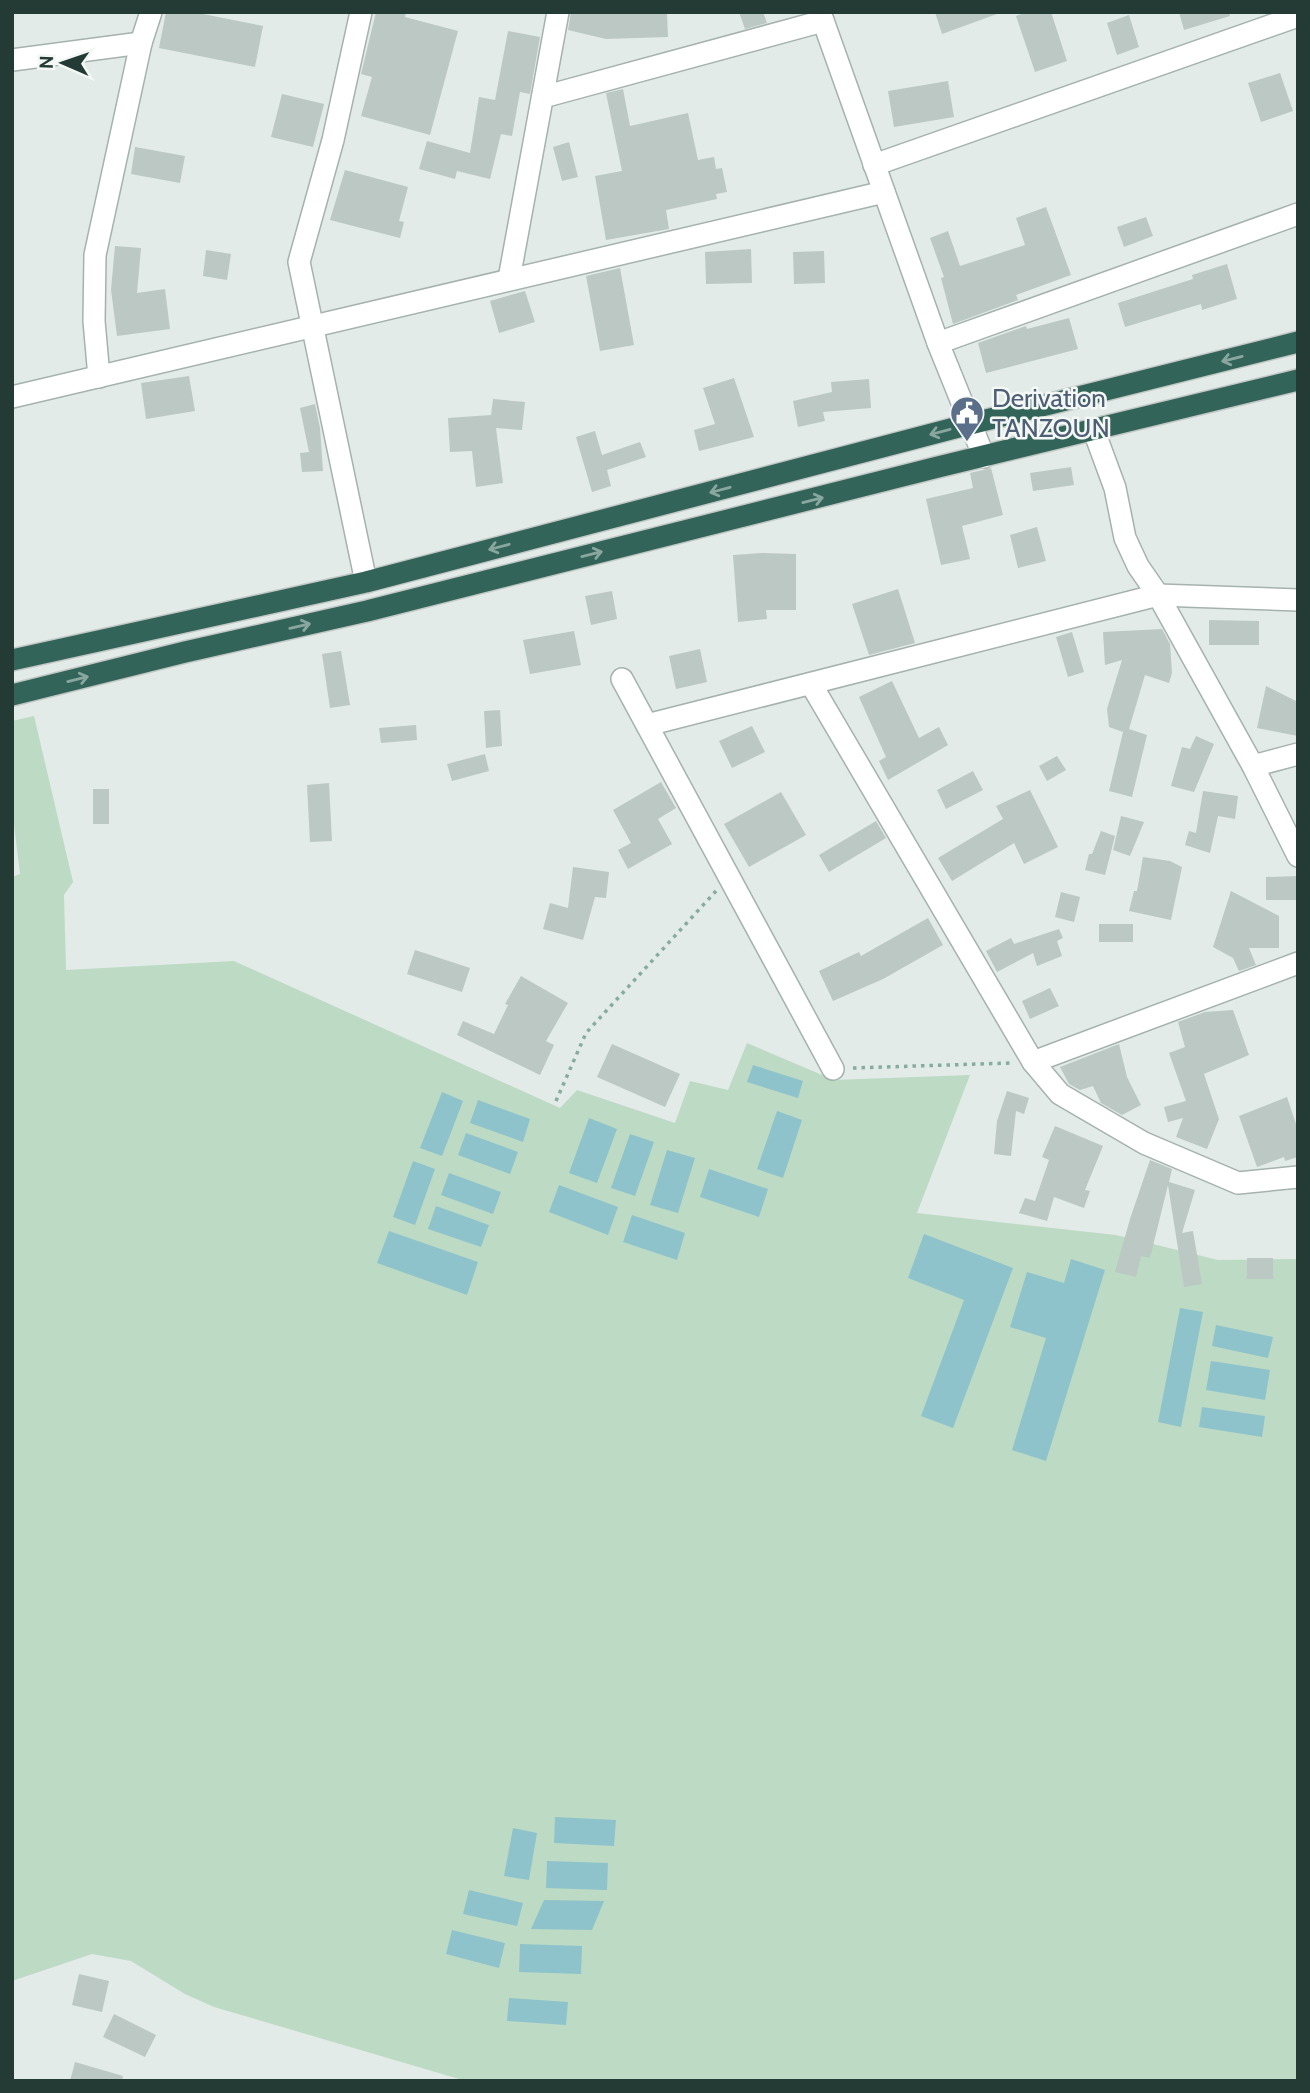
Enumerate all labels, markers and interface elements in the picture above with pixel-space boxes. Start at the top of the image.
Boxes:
north arrow [28,28,98,98]
text: N [35,55,58,70]
one-way arrow [1221,353,1243,366]
place label: Derivation TANZOUN [992,382,1110,444]
public building icon: Derivation TANZOUN [948,394,986,443]
one-way arrow [929,427,951,440]
one-way arrow [709,484,731,497]
one-way arrow [801,493,824,506]
one-way arrow [489,542,511,555]
one-way arrow [580,547,603,560]
one-way arrow [288,619,311,633]
one-way arrow [67,672,89,685]

